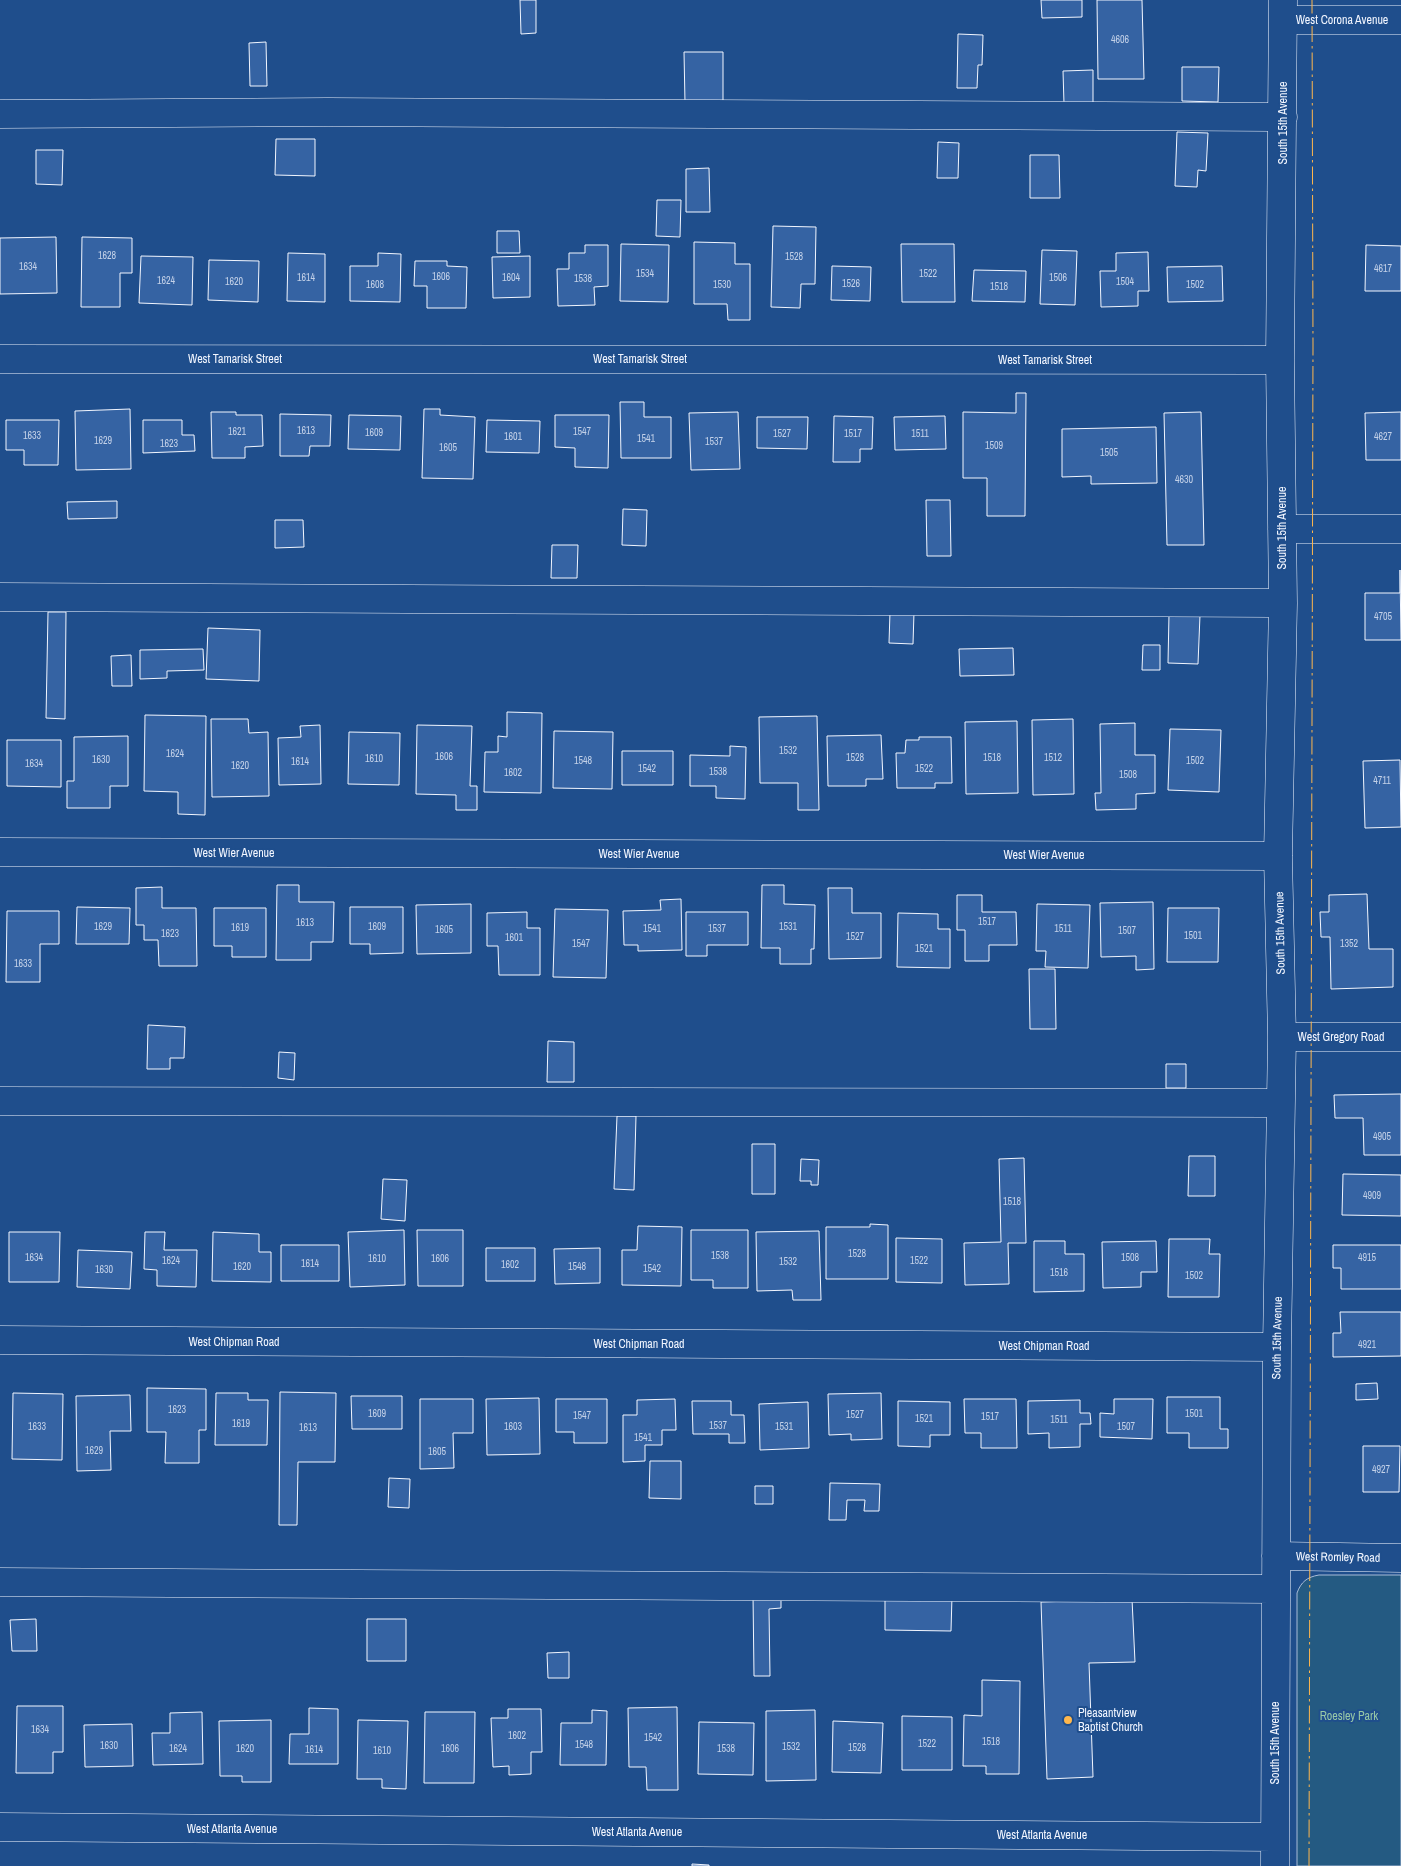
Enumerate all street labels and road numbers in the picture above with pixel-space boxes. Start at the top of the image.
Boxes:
street label: West Corona Avenue [1296,12,1388,28]
street label: South 15th Avenue [1275,81,1291,165]
street label: West Tamarisk Street [188,351,282,367]
street label: West Tamarisk Street [593,351,687,367]
street label: West Tamarisk Street [998,352,1092,368]
street label: South 15th Avenue [1274,486,1290,570]
street label: West Wier Avenue [193,845,275,861]
street label: West Wier Avenue [598,846,680,862]
street label: West Wier Avenue [1003,847,1085,863]
street label: South 15th Avenue [1271,891,1289,975]
street label: West Gregory Road [1298,1029,1384,1045]
street label: South 15th Avenue [1268,1296,1286,1380]
street label: West Chipman Road [188,1334,280,1350]
street label: West Chipman Road [593,1336,685,1352]
street label: West Chipman Road [998,1338,1090,1354]
street label: West Romley Road [1296,1548,1380,1566]
street label: South 15th Avenue [1267,1701,1283,1785]
street label: West Atlanta Avenue [187,1821,277,1837]
street label: West Atlanta Avenue [592,1824,682,1840]
street label: West Atlanta Avenue [997,1827,1087,1843]

